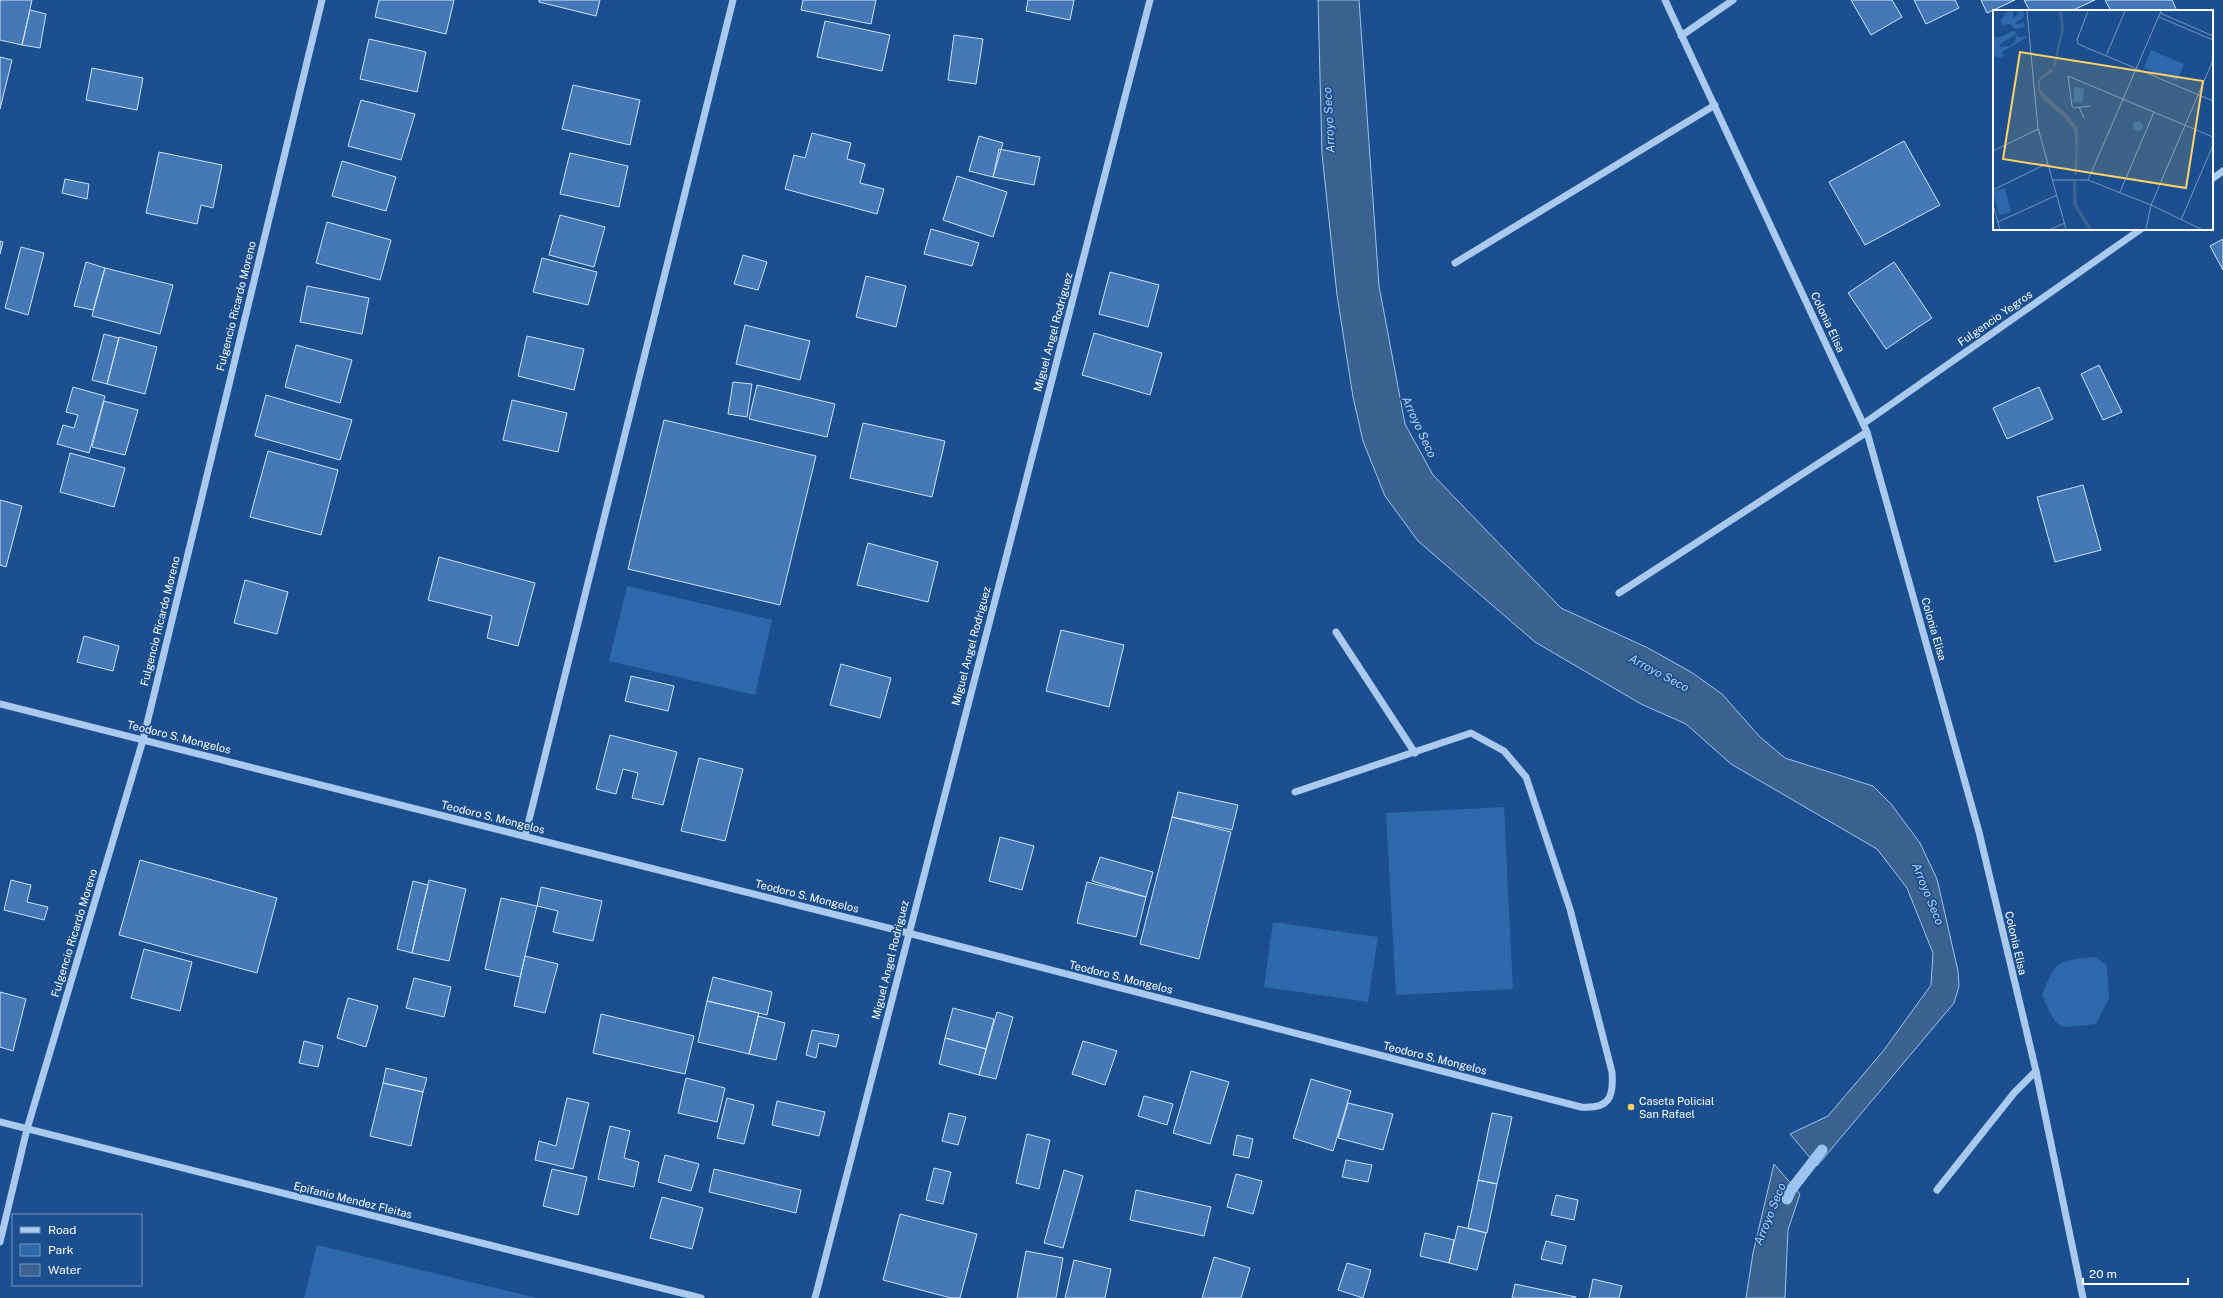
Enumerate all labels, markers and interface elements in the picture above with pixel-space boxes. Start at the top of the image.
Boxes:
inset map [1993,10,2213,230]
water label: Arroyo Seco [1320,86,1338,153]
street label: Fulgencio Ricardo Moreno [214,240,258,372]
street label: Miguel Angel Rodriguez [1031,271,1075,393]
street label: Fulgencio Yegros [1956,288,2035,348]
street label: Colonia Elisa [1809,290,1847,354]
water label: Arroyo Seco [1399,394,1440,460]
street label: Fulgencio Ricardo Moreno [138,555,182,687]
street label: Miguel Angel Rodriguez [949,585,993,707]
street label: Colonia Elisa [1919,596,1949,662]
water label: Arroyo Seco [1627,651,1692,695]
street label: Teodoro S. Mongelos [126,718,232,756]
street label: Teodoro S. Mongelos [440,798,546,836]
water label: Arroyo Seco [1909,861,1947,928]
street label: Fulgencio Ricardo Moreno [49,867,99,999]
street label: Teodoro S. Mongelos [754,877,860,915]
street label: Miguel Angel Rodriguez [869,899,911,1021]
street label: Colonia Elisa [2003,910,2029,976]
street label: Teodoro S. Mongelos [1068,958,1174,996]
street label: Teodoro S. Mongelos [1382,1039,1488,1077]
place label: Caseta Policial San Rafael [1639,1095,1714,1120]
marker: Caseta Policial San Rafael [1626,1102,1636,1112]
street label: Epifanio Mendez Fleitas [293,1179,414,1221]
water label: Arroyo Seco [1751,1180,1789,1247]
legend [12,1214,142,1286]
text: Road [48,1223,76,1237]
text: Park [48,1243,74,1257]
scale bar [2083,1260,2188,1286]
text: Water [48,1263,82,1277]
text: 20 m [2089,1267,2117,1281]

